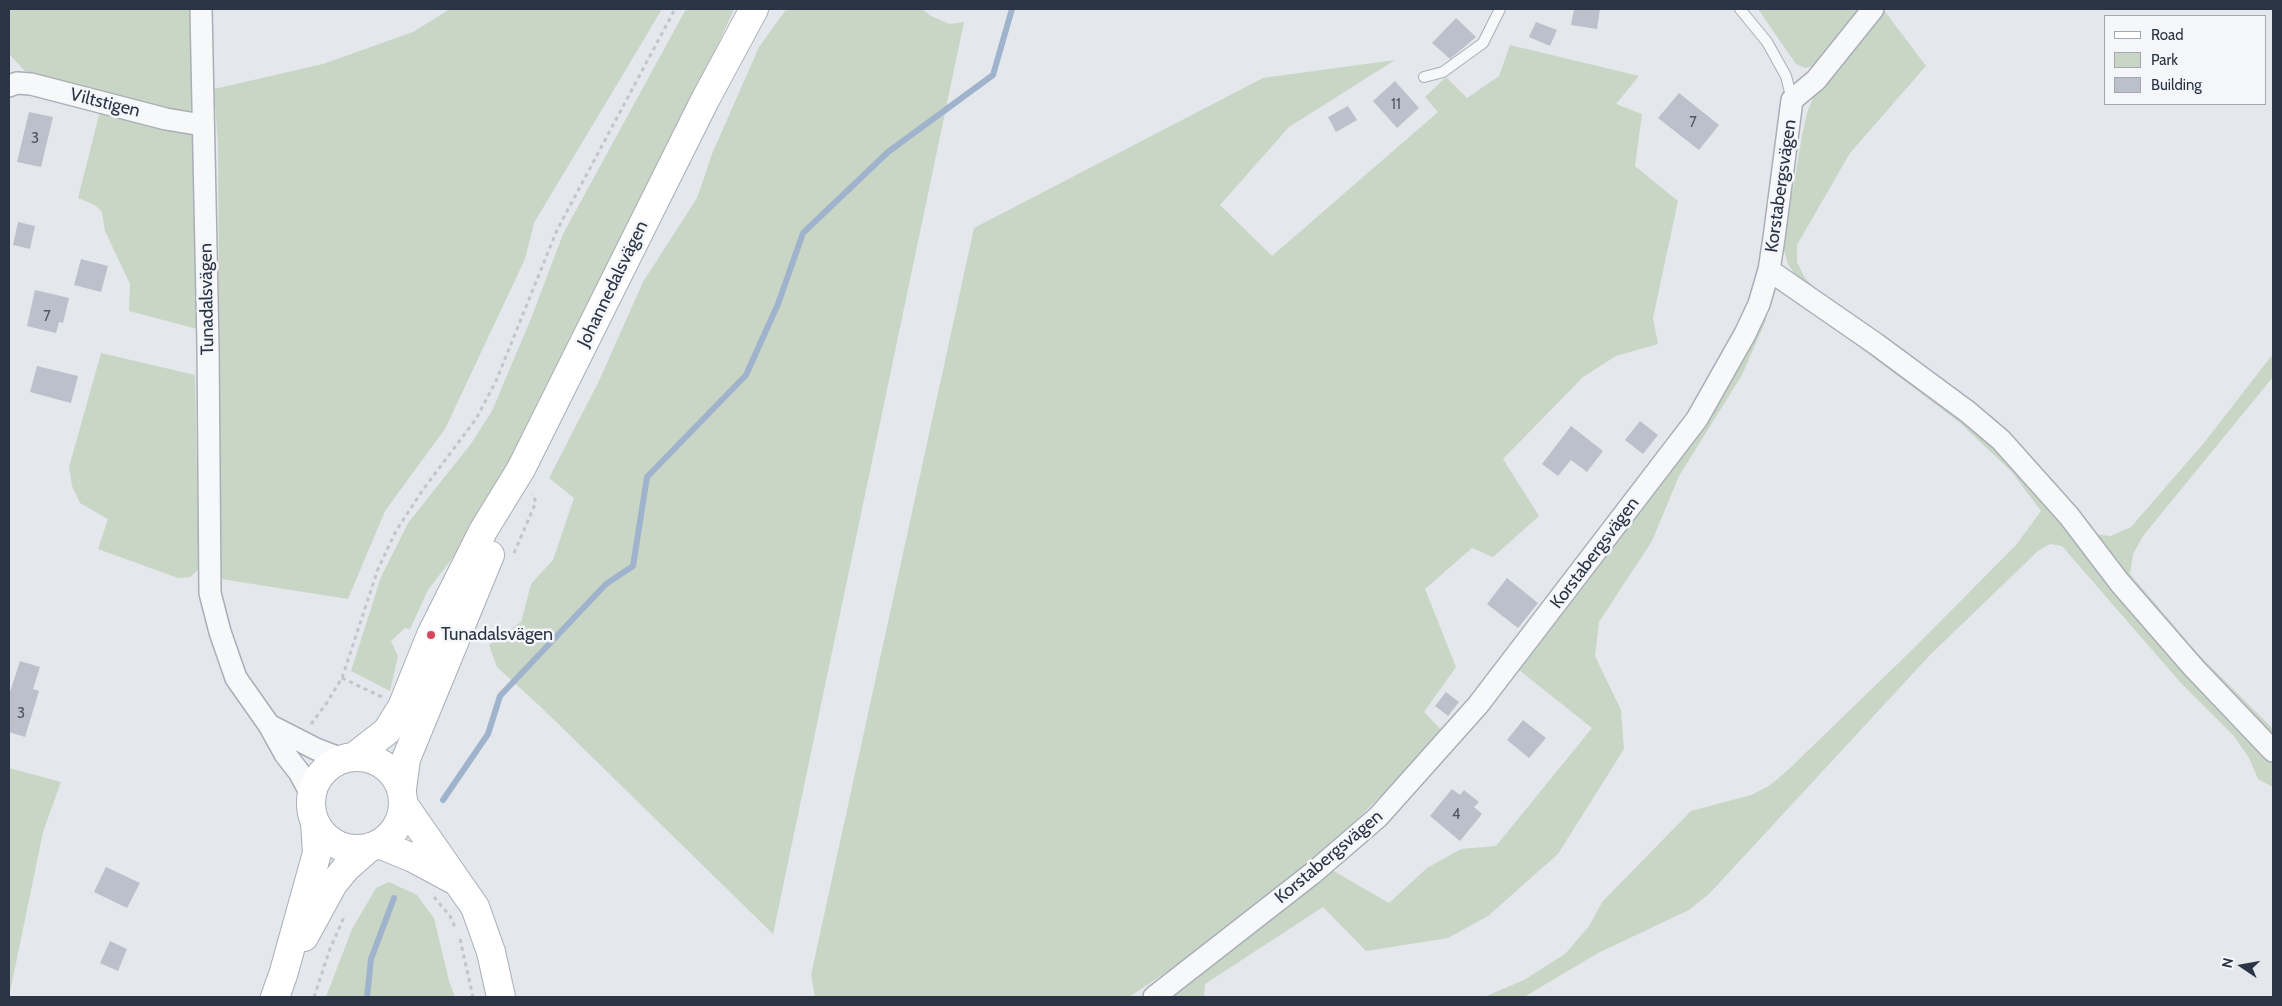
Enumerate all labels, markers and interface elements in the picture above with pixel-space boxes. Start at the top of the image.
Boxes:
legend [2104,15,2267,105]
text: Road [2151,26,2184,44]
text: Park [2151,51,2178,69]
text: Building [2151,76,2202,94]
street label: Viltstigen [68,84,142,122]
house number: 11 [1391,96,1401,114]
house number: 7 [1689,114,1697,132]
street label: Korstabergsvägen [1761,118,1801,254]
house number: 3 [31,130,39,148]
street label: Johannedalsvägen [573,217,653,351]
street label: Tunadalsvägen [195,243,219,355]
house number: 7 [43,308,51,326]
street label: Korstabergsvägen [1546,493,1644,613]
place label: Tunadalsvägen [441,624,553,646]
marker: Tunadalsvägen [425,629,437,641]
house number: 3 [17,705,25,723]
street label: Korstabergsvägen [1271,806,1387,908]
house number: 4 [1452,806,1460,824]
north arrow [2217,941,2267,991]
text: N [2217,956,2237,970]

